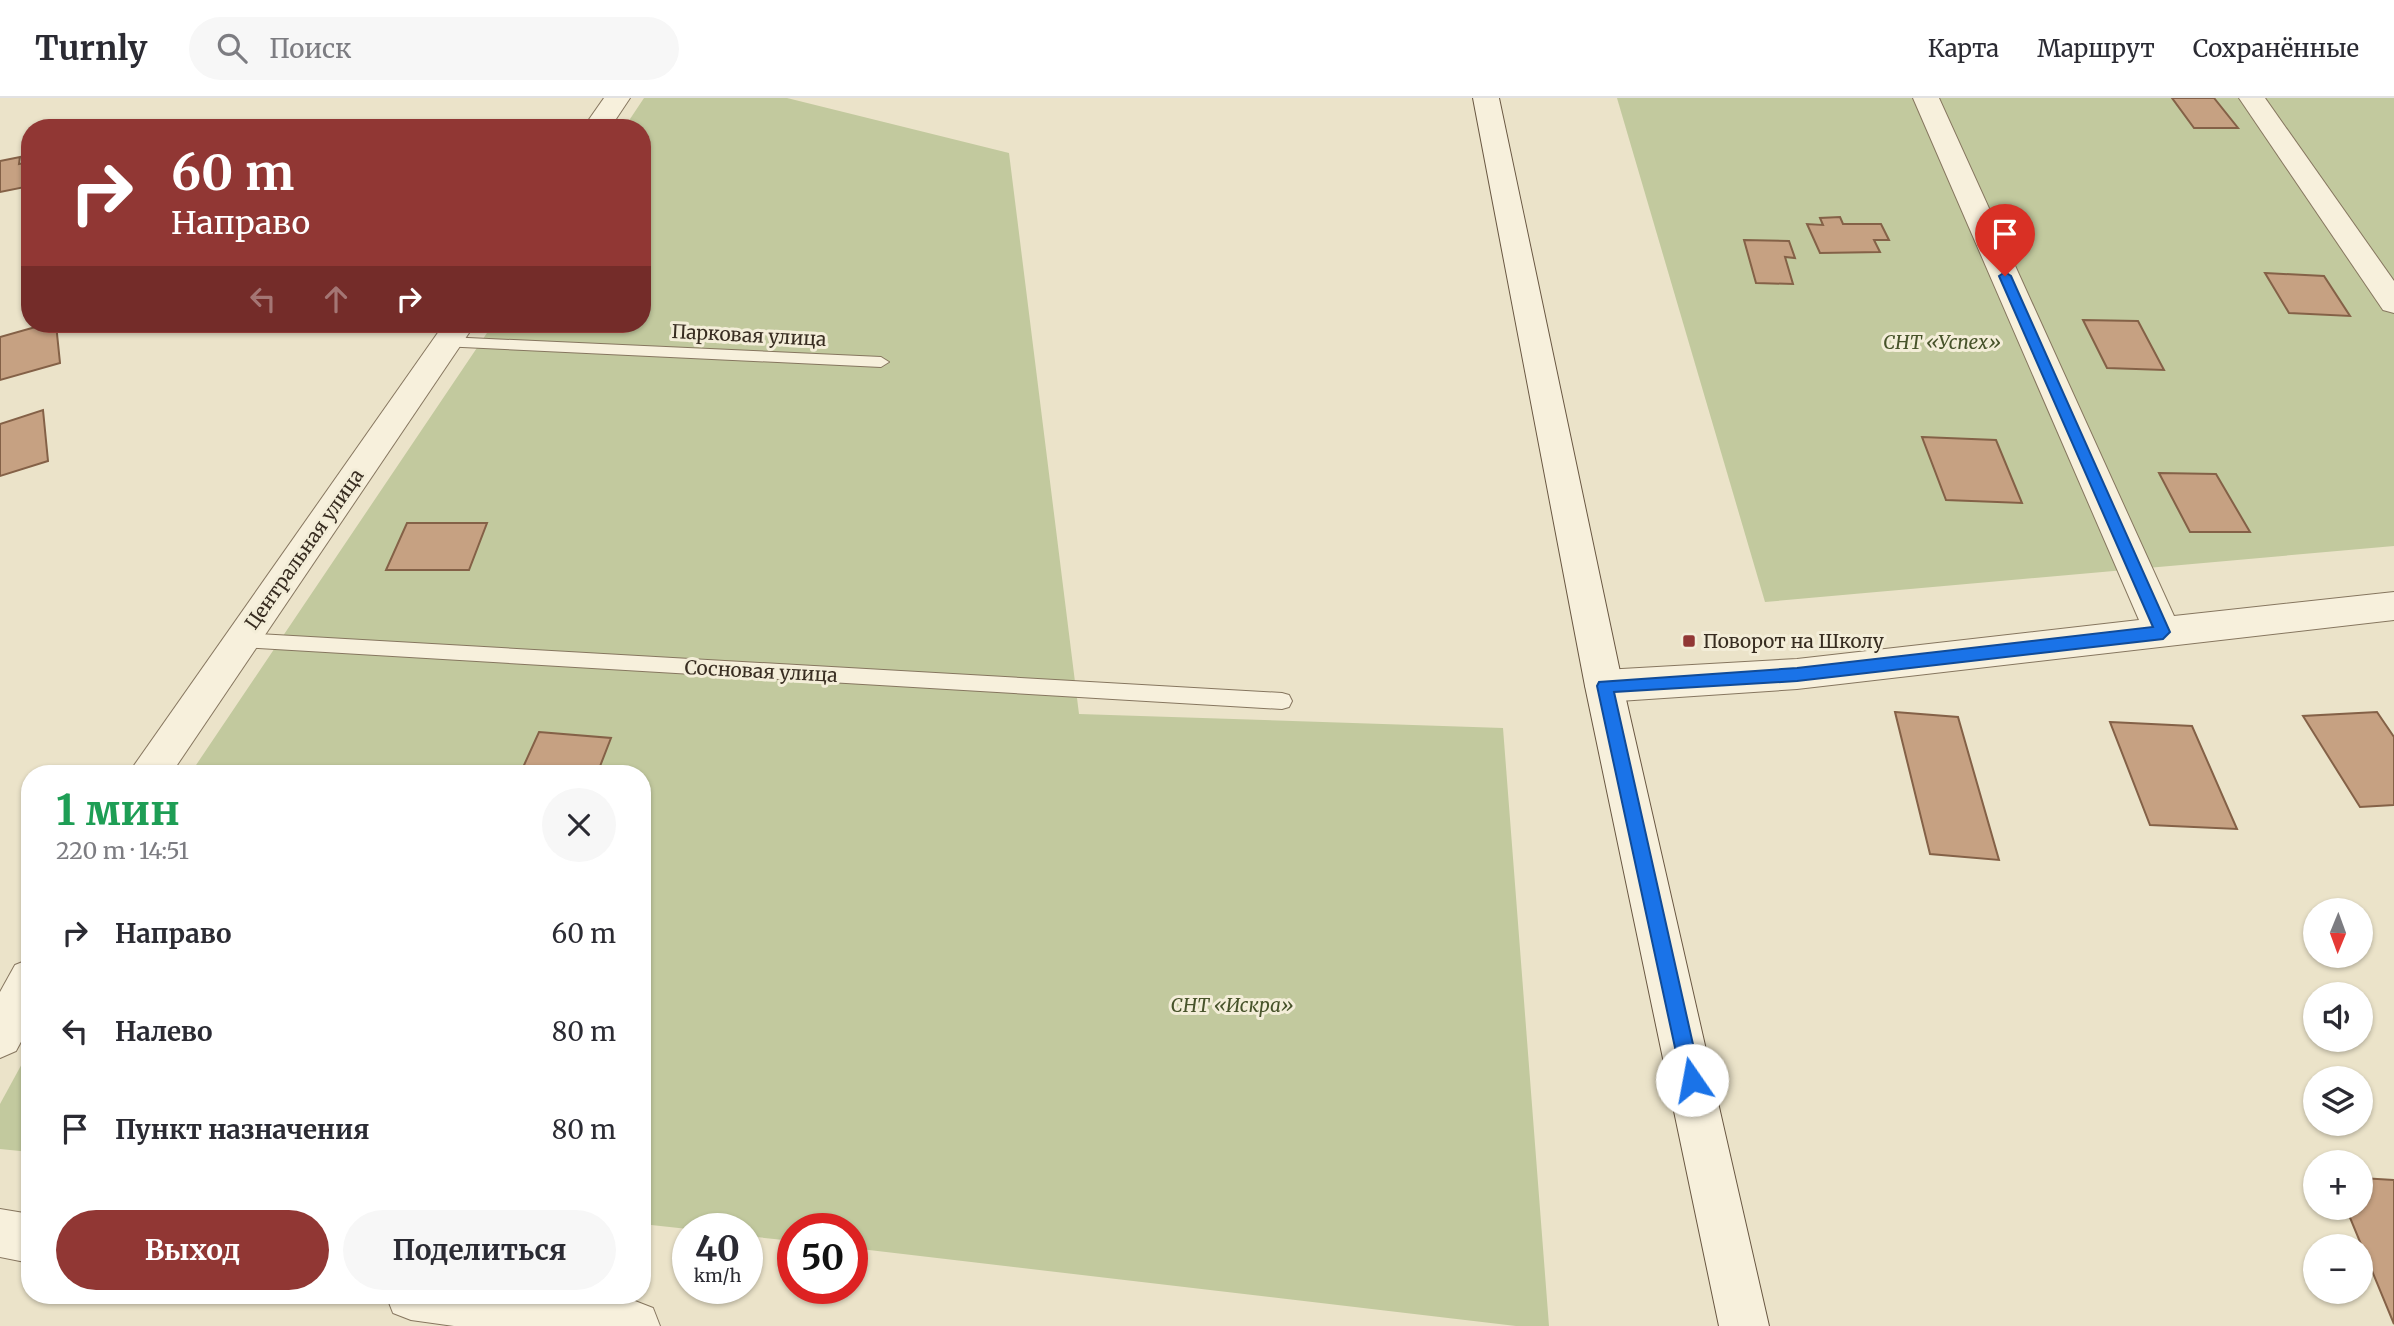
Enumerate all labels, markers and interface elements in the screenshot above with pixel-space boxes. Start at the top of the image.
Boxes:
search box [189,17,679,80]
text: Turnly [35,28,147,69]
icon: search [213,29,251,67]
text: Поиск [269,32,352,65]
text: Карта [1928,33,1999,64]
text: Маршрут [2037,33,2155,64]
text: Сохранённые [2193,33,2359,64]
text: 60 m [171,142,294,203]
icon: right [56,147,147,238]
text: Направо [171,203,310,243]
pin [1975,204,2035,276]
icon: arrive [1986,215,2024,253]
icon: left [244,280,282,318]
icon: ahead [317,280,355,318]
icon: right [390,280,428,318]
street label: Парковая улица [671,319,827,351]
park label: СНТ «Успех» [1883,330,2001,354]
street label: Центральная улица [239,464,369,634]
place label: Поворот на Школу [1703,629,1884,653]
marker: Поворот на Школу [1681,633,1697,649]
street label: Сосновая улица [684,655,838,687]
text: 1 мин [56,784,180,836]
button: close [542,788,616,862]
text: 220 m · 14:51 [56,836,189,865]
north arrow [2303,898,2373,968]
map controls [2303,898,2373,1304]
icon: right [56,914,94,952]
text: Направо [115,917,232,950]
text: 60 m [552,917,616,950]
button: sound [2303,982,2373,1052]
park label: СНТ «Искра» [1171,993,1293,1017]
icon: left [56,1012,94,1050]
text: Налево [115,1015,213,1048]
text: 80 m [552,1015,616,1048]
position arrow [1655,1043,1729,1117]
button: layers [2303,1066,2373,1136]
icon: arrive [56,1110,94,1148]
text: Пункт назначения [115,1113,369,1146]
text: 80 m [552,1113,616,1146]
button: + [2303,1150,2373,1220]
button: Выход [56,1210,329,1290]
button: Поделиться [343,1210,616,1290]
speed limit sign: 50 [777,1213,868,1304]
text: 40 [695,1227,740,1271]
button: − [2303,1234,2373,1304]
text: km/h [694,1264,741,1287]

